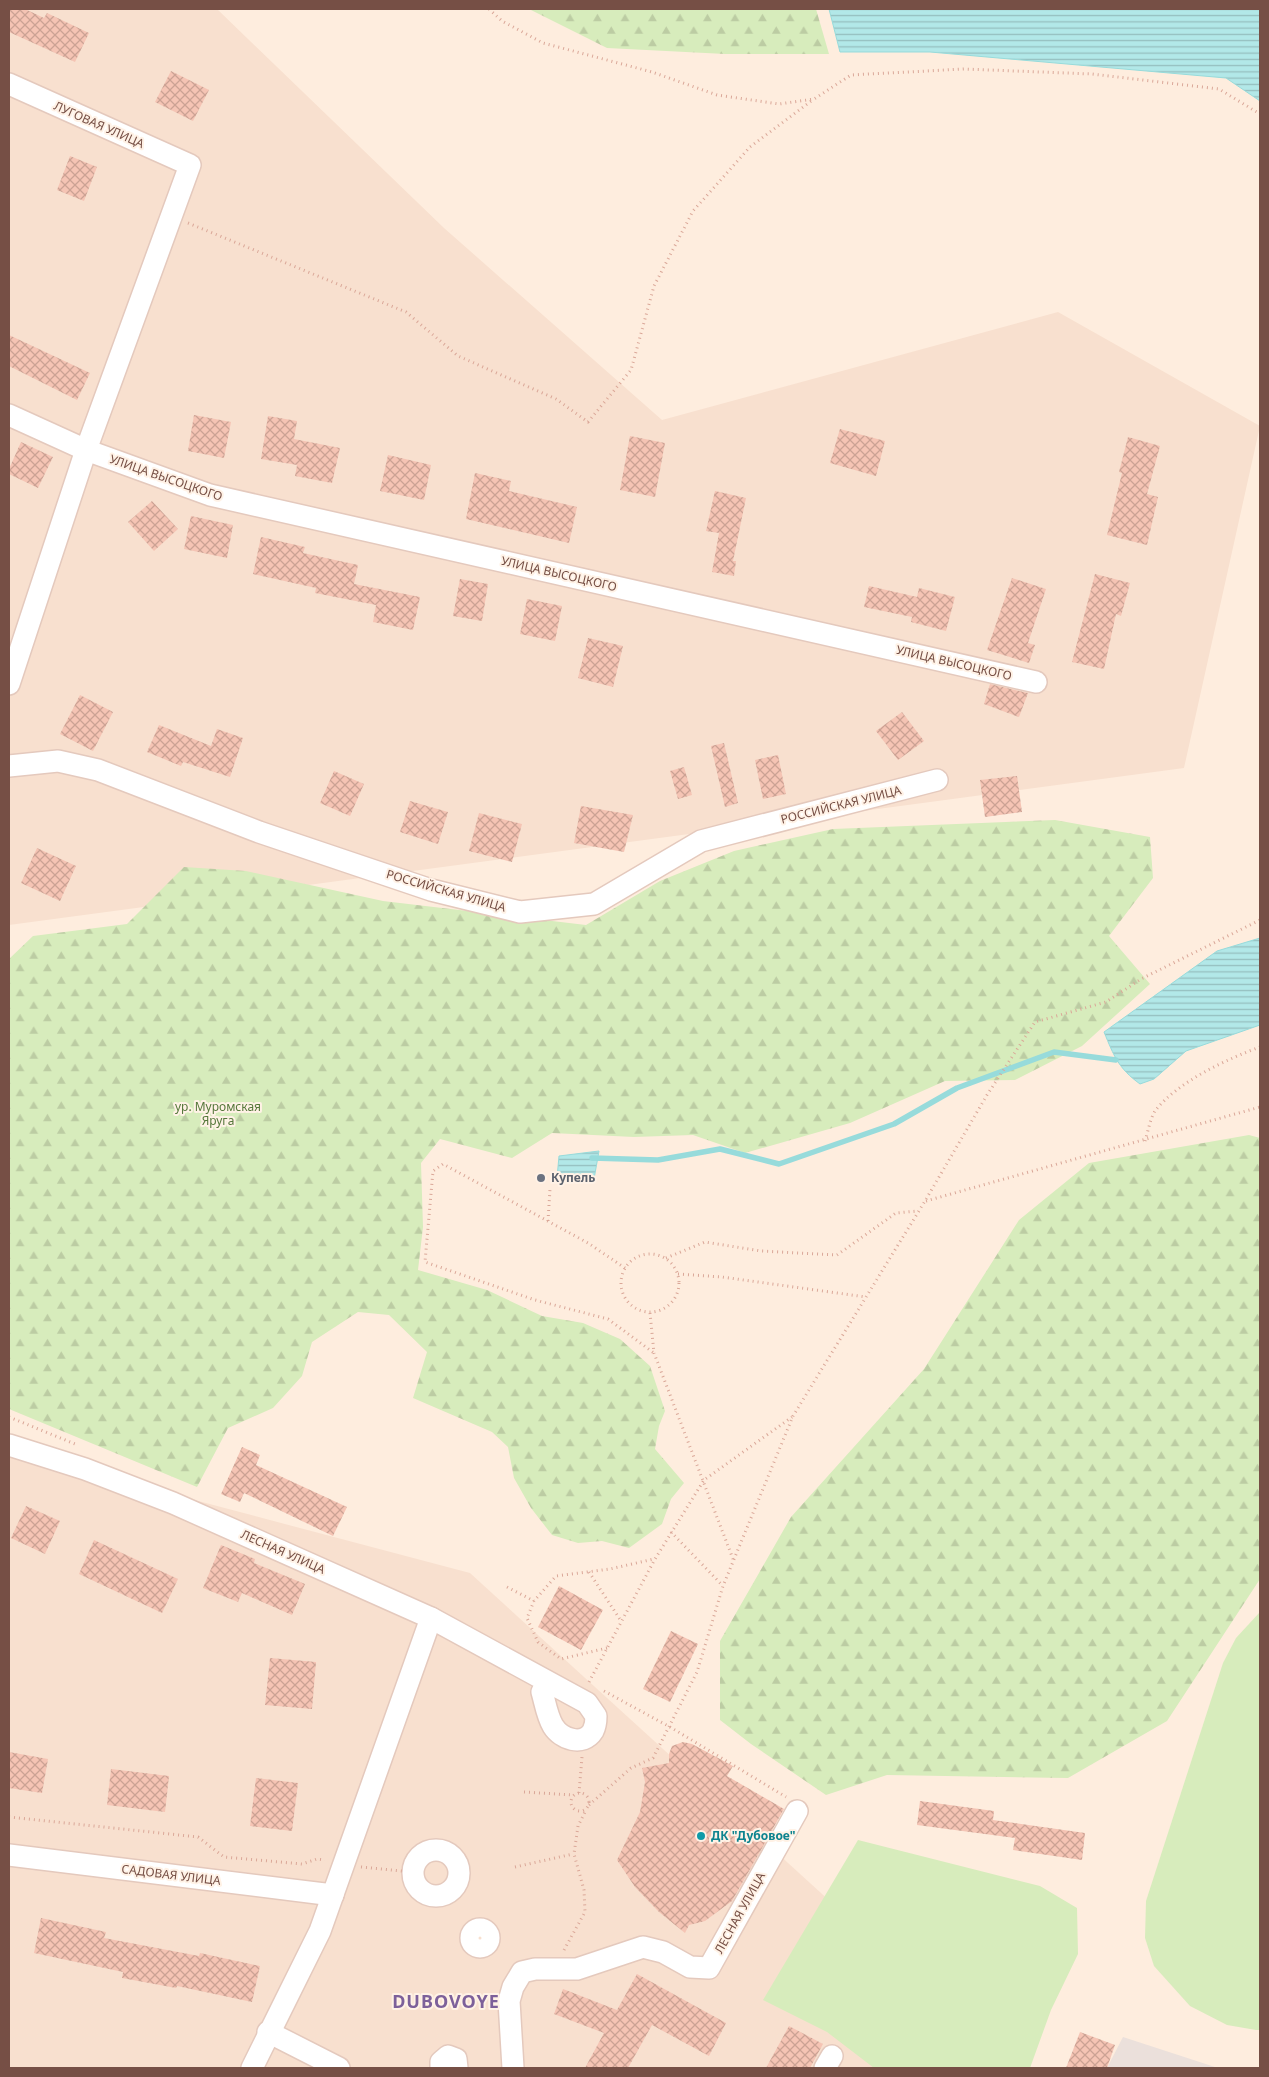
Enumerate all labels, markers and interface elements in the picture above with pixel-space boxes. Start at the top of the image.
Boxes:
street label: ЛУГОВАЯ УЛИЦА [51,97,147,152]
street label: УЛИЦА ВЫСОЦКОГО [107,450,225,505]
street label: УЛИЦА ВЫСОЦКОГО [500,552,619,595]
street label: УЛИЦА ВЫСОЦКОГО [895,641,1014,684]
street label: РОССИЙСКАЯ УЛИЦА [779,781,903,828]
street label: РОССИЙСКАЯ УЛИЦА [384,865,508,916]
park label: ур. Муромская Яруга [175,1098,261,1129]
place label: Купель [551,1169,595,1186]
marker: Купель [535,1172,547,1184]
street label: ЛЕСНАЯ УЛИЦА [238,1525,328,1578]
place label: ДК "Дубовое" [711,1827,796,1844]
marker: ДК "Дубовое" [695,1830,707,1842]
street label: САДОВАЯ УЛИЦА [121,1860,222,1889]
street label: ЛЕСНАЯ УЛИЦА [710,1869,769,1956]
district label: DUBOVOYE [392,1989,500,2013]

